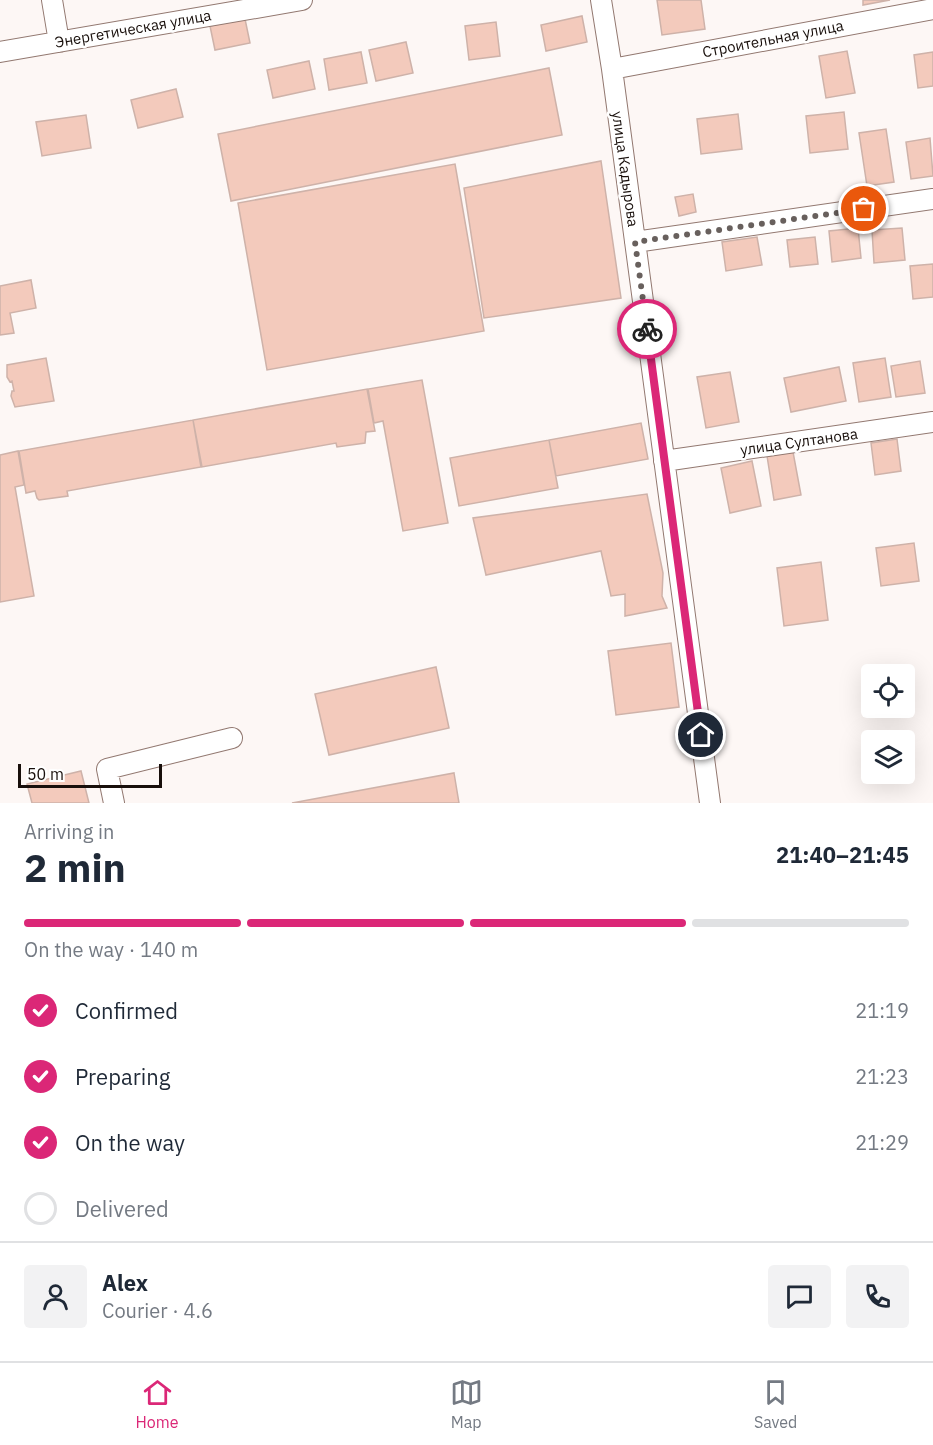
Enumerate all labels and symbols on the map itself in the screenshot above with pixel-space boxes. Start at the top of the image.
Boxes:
street label: Энергетическая улица [53,5,213,52]
street label: Строительная улица [701,15,845,62]
street label: улица Кадырова [608,110,643,228]
pin [838,183,889,234]
courier [617,299,677,359]
street label: улица Султанова [739,424,859,459]
pin [675,709,726,760]
scale bar [18,761,162,788]

